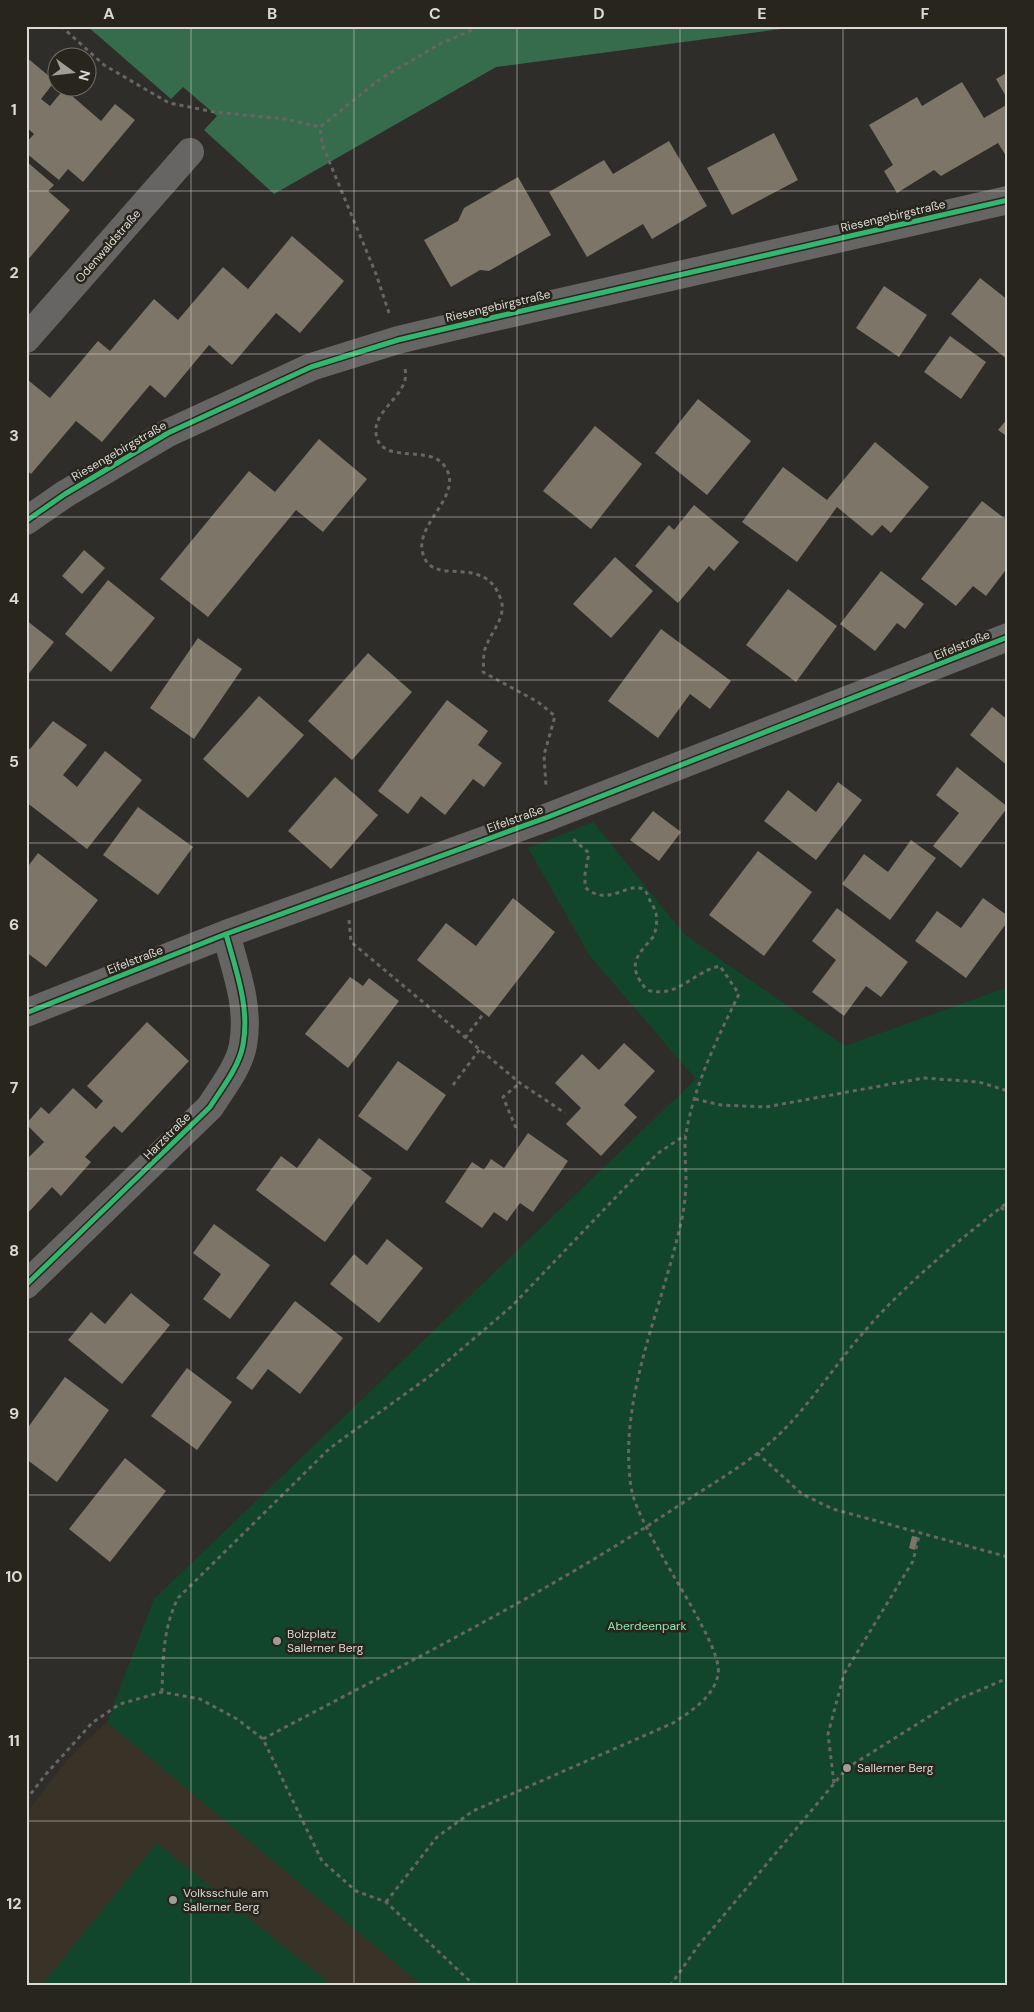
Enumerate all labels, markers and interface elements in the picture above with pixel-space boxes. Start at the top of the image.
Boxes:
text: A [103,3,115,24]
text: B [267,3,277,24]
text: C [429,3,441,24]
text: D [593,3,605,24]
text: E [757,3,767,24]
text: F [921,3,930,24]
north arrow [48,48,98,98]
text: N [75,68,95,83]
text: 1 [11,99,17,120]
street label: Riesengebirgstraße [839,196,947,236]
street label: Odenwaldstraße [72,206,144,286]
text: 2 [9,262,19,283]
street label: Riesengebirgstraße [444,286,552,326]
street label: Riesengebirgstraße [69,417,170,485]
text: 3 [9,425,19,446]
text: 4 [9,588,19,609]
street label: Eifelstraße [932,626,993,663]
text: 5 [9,751,19,772]
street label: Eifelstraße [485,801,546,837]
text: 6 [9,914,19,935]
street label: Eifelstraße [105,942,166,978]
text: 7 [10,1077,19,1098]
street label: Harzstraße [140,1109,194,1163]
text: 8 [9,1240,19,1261]
text: 9 [9,1403,19,1424]
text: 10 [5,1566,23,1587]
park label: Aberdeenpark [607,1618,687,1634]
place label: Bolzplatz Sallerner Berg [287,1626,364,1656]
marker: Bolzplatz Sallerner Berg [271,1635,283,1647]
text: 11 [8,1730,20,1751]
place label: Sallerner Berg [857,1760,934,1776]
marker: Sallerner Berg [841,1762,853,1774]
place label: Volksschule am Sallerner Berg [183,1885,268,1915]
text: 12 [6,1893,22,1914]
marker: Volksschule am Sallerner Berg [167,1894,179,1906]

